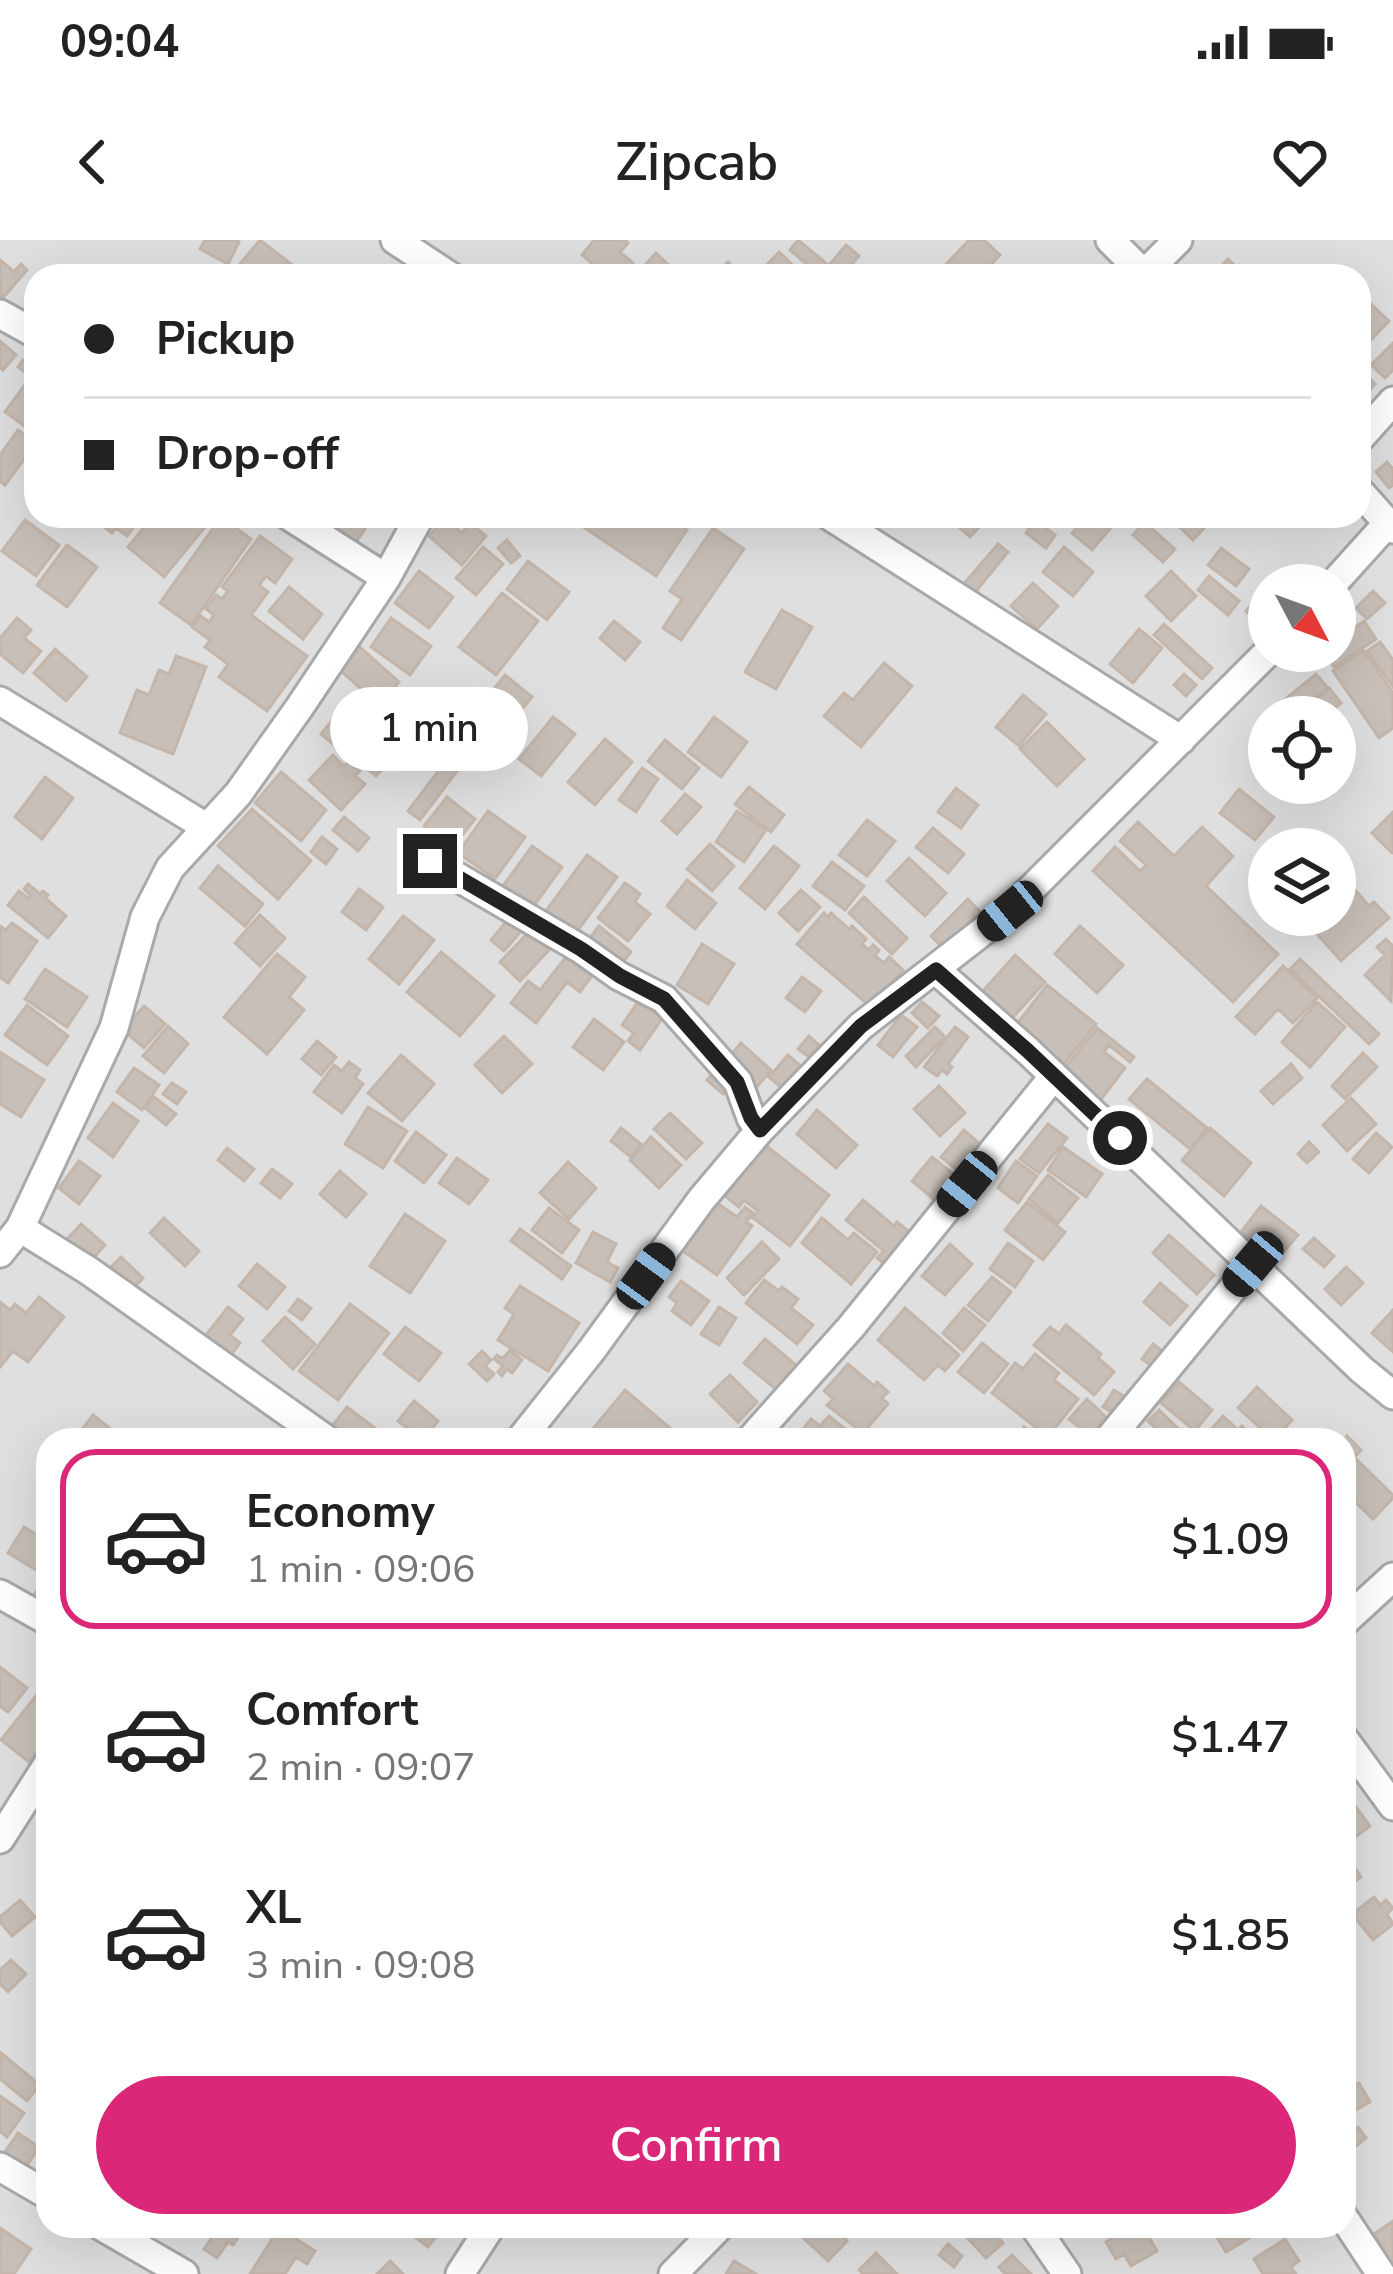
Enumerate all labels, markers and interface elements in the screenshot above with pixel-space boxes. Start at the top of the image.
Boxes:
text: 09:04 [60,12,179,73]
text: Zipcab [615,125,778,199]
icon: back [60,129,126,195]
icon: heart [1267,129,1333,195]
text: Pickup [156,309,295,370]
text: Drop-off [156,424,339,485]
north arrow [1248,564,1356,672]
map controls [1248,564,1356,936]
callout: 1 min [331,687,529,771]
button: locate [1248,696,1356,804]
text: 1 min [379,702,479,755]
button: layers [1248,828,1356,936]
route end [403,834,457,888]
car [971,874,1049,948]
route start [1093,1111,1147,1165]
car [930,1145,1004,1223]
car [1216,1225,1290,1303]
car [610,1236,682,1316]
text: Economy [246,1482,435,1543]
icon: car [102,1485,210,1593]
text: $1.09 [1171,1509,1290,1570]
text: 1 min · 09:06 [246,1543,475,1596]
text: Comfort [246,1680,418,1741]
icon: car [102,1683,210,1791]
text: $1.47 [1171,1707,1290,1768]
text: 2 min · 09:07 [246,1741,475,1794]
text: XL [246,1878,302,1939]
icon: car [102,1881,210,1989]
text: $1.85 [1171,1905,1290,1966]
text: 3 min · 09:08 [246,1939,475,1992]
button: Confirm [96,2076,1296,2214]

